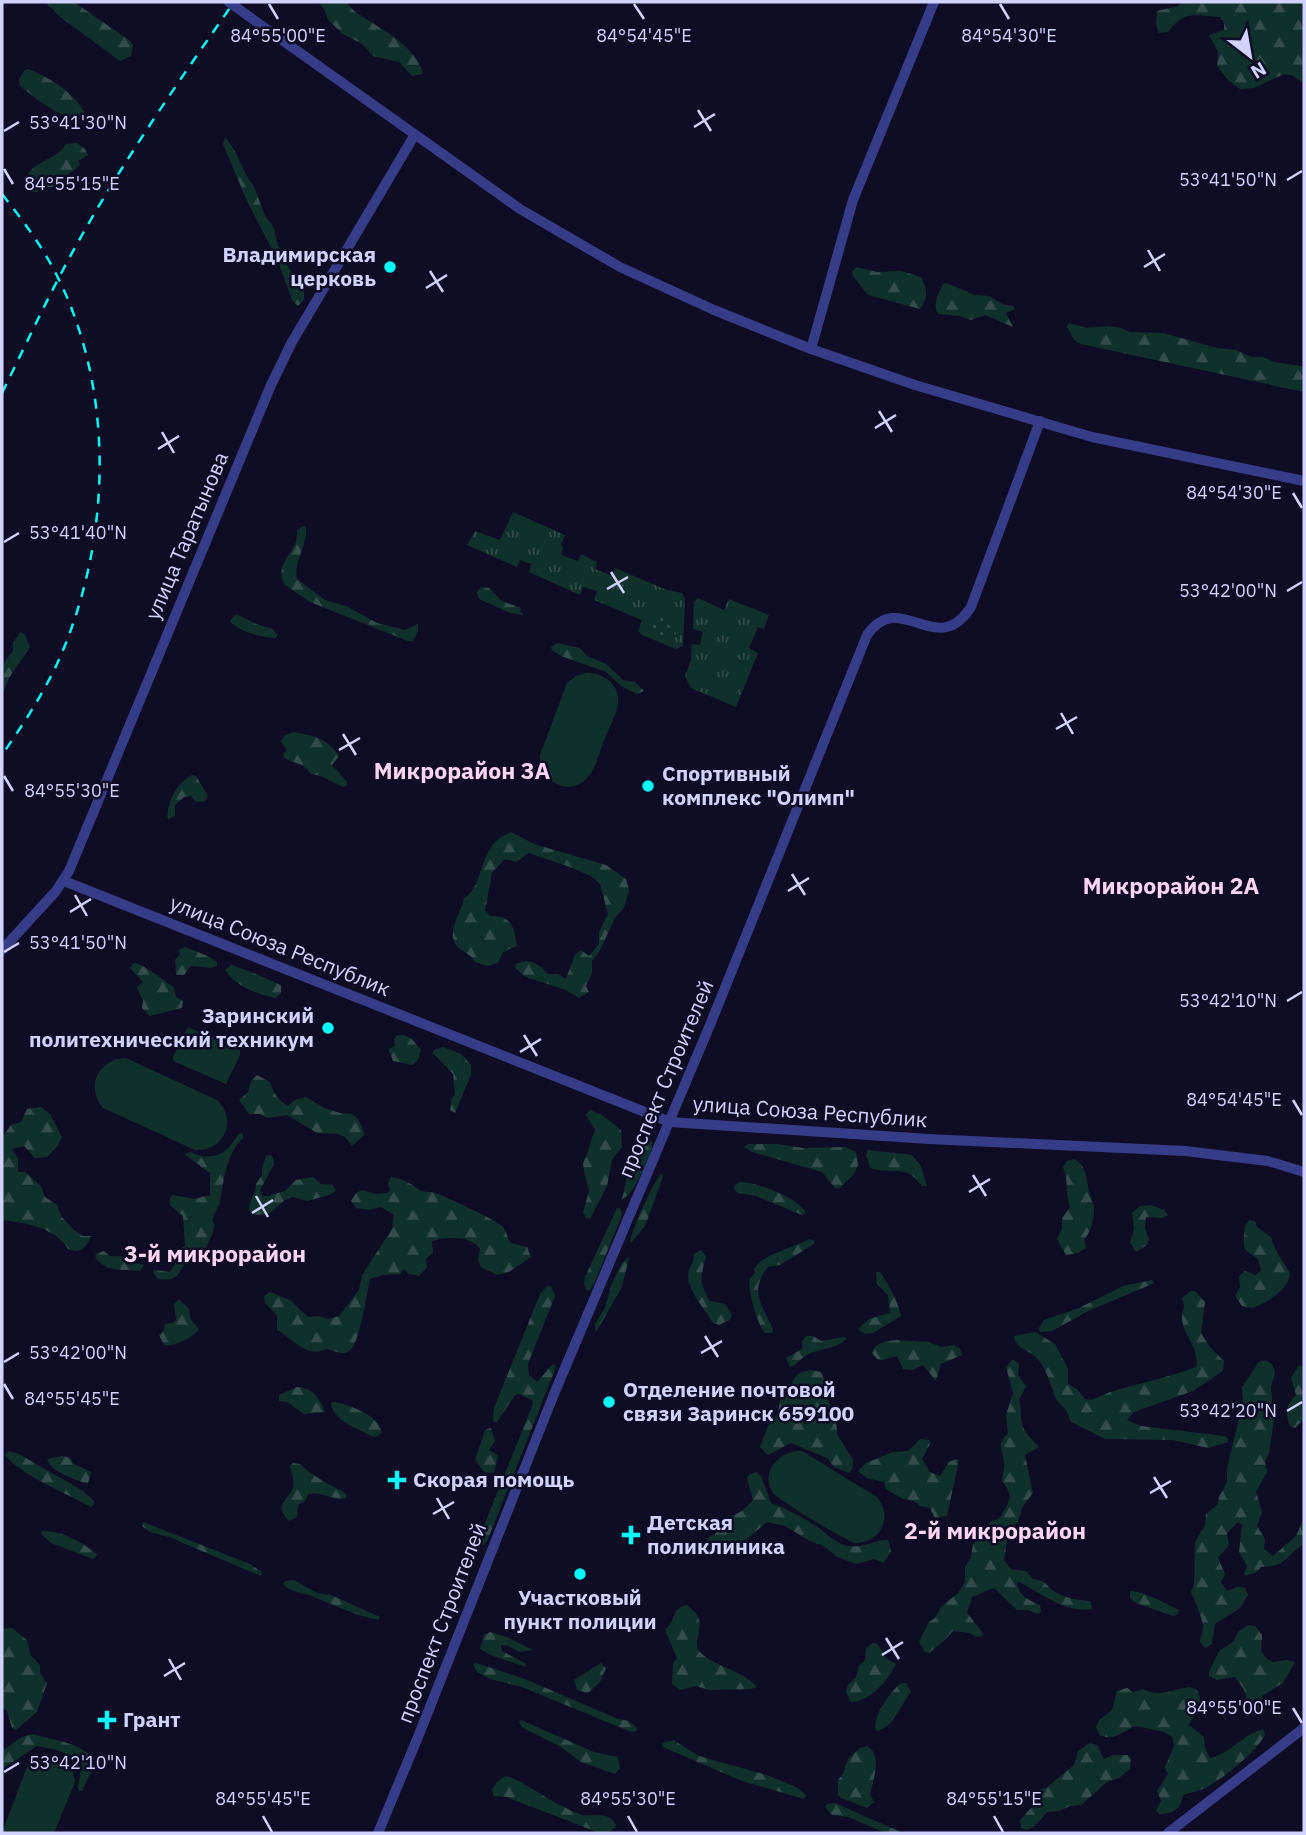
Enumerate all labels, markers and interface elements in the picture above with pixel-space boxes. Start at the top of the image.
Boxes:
north arrow [1215,21,1285,91]
text: 84°55'00"E [230,24,326,47]
text: 84°54'45"E [596,24,692,47]
text: 84°54'30"E [961,24,1057,47]
text: N [1247,57,1271,84]
text: 53°41'30"N [29,111,127,134]
text: 53°41'50"N [1179,168,1277,191]
text: 84°55'15"E [24,172,120,195]
place label: Владимирская церковь [222,240,376,292]
marker: Владимирская церковь [382,259,398,275]
street label: улица Таратынова [138,447,234,624]
text: 84°54'30"E [1186,481,1282,504]
text: 53°41'40"N [29,521,127,544]
text: 53°42'00"N [1179,579,1277,602]
district label: Микрорайон 3А [374,755,551,785]
place label: Спортивный комплекс "Олимп" [662,759,855,811]
marker: Спортивный комплекс "Олимп" [640,778,656,794]
text: 84°55'30"E [24,779,120,802]
district label: Микрорайон 2А [1083,870,1260,900]
street label: улица Союза Республик [166,888,395,1002]
text: 53°41'50"N [29,931,127,954]
street label: проспект Строителей [611,975,720,1182]
text: 53°42'10"N [1179,989,1277,1012]
place label: Заринский политехнический техникум [29,1001,314,1053]
marker: Заринский политехнический техникум [320,1020,336,1036]
text: 84°54'45"E [1186,1088,1282,1111]
street label: улица Союза Республик [692,1089,928,1133]
district label: 3-й микрорайон [124,1238,306,1268]
text: 53°42'00"N [29,1341,127,1364]
place label: Отделение почтовой связи Заринск 659100 [623,1375,854,1427]
text: 84°55'45"E [24,1387,120,1410]
marker: Отделение почтовой связи Заринск 659100 [601,1394,617,1410]
text: 53°42'20"N [1179,1399,1277,1422]
place label: Скорая помощь [413,1465,575,1493]
marker: Скорая помощь [387,1470,407,1490]
place label: Детская поликлиника [647,1508,785,1560]
district label: 2-й микрорайон [904,1515,1086,1545]
street label: проспект Строителей [390,1518,492,1727]
marker: Детская поликлиника [621,1525,641,1545]
marker: Участковый пункт полиции [572,1566,588,1582]
place label: Участковый пункт полиции [503,1583,657,1635]
text: 84°55'00"E [1186,1696,1282,1719]
place label: Грант [123,1705,181,1733]
marker: Грант [97,1710,117,1730]
text: 53°42'10"N [29,1751,127,1774]
text: 84°55'45"E [215,1787,311,1810]
text: 84°55'30"E [580,1787,676,1810]
text: 84°55'15"E [946,1787,1042,1810]

